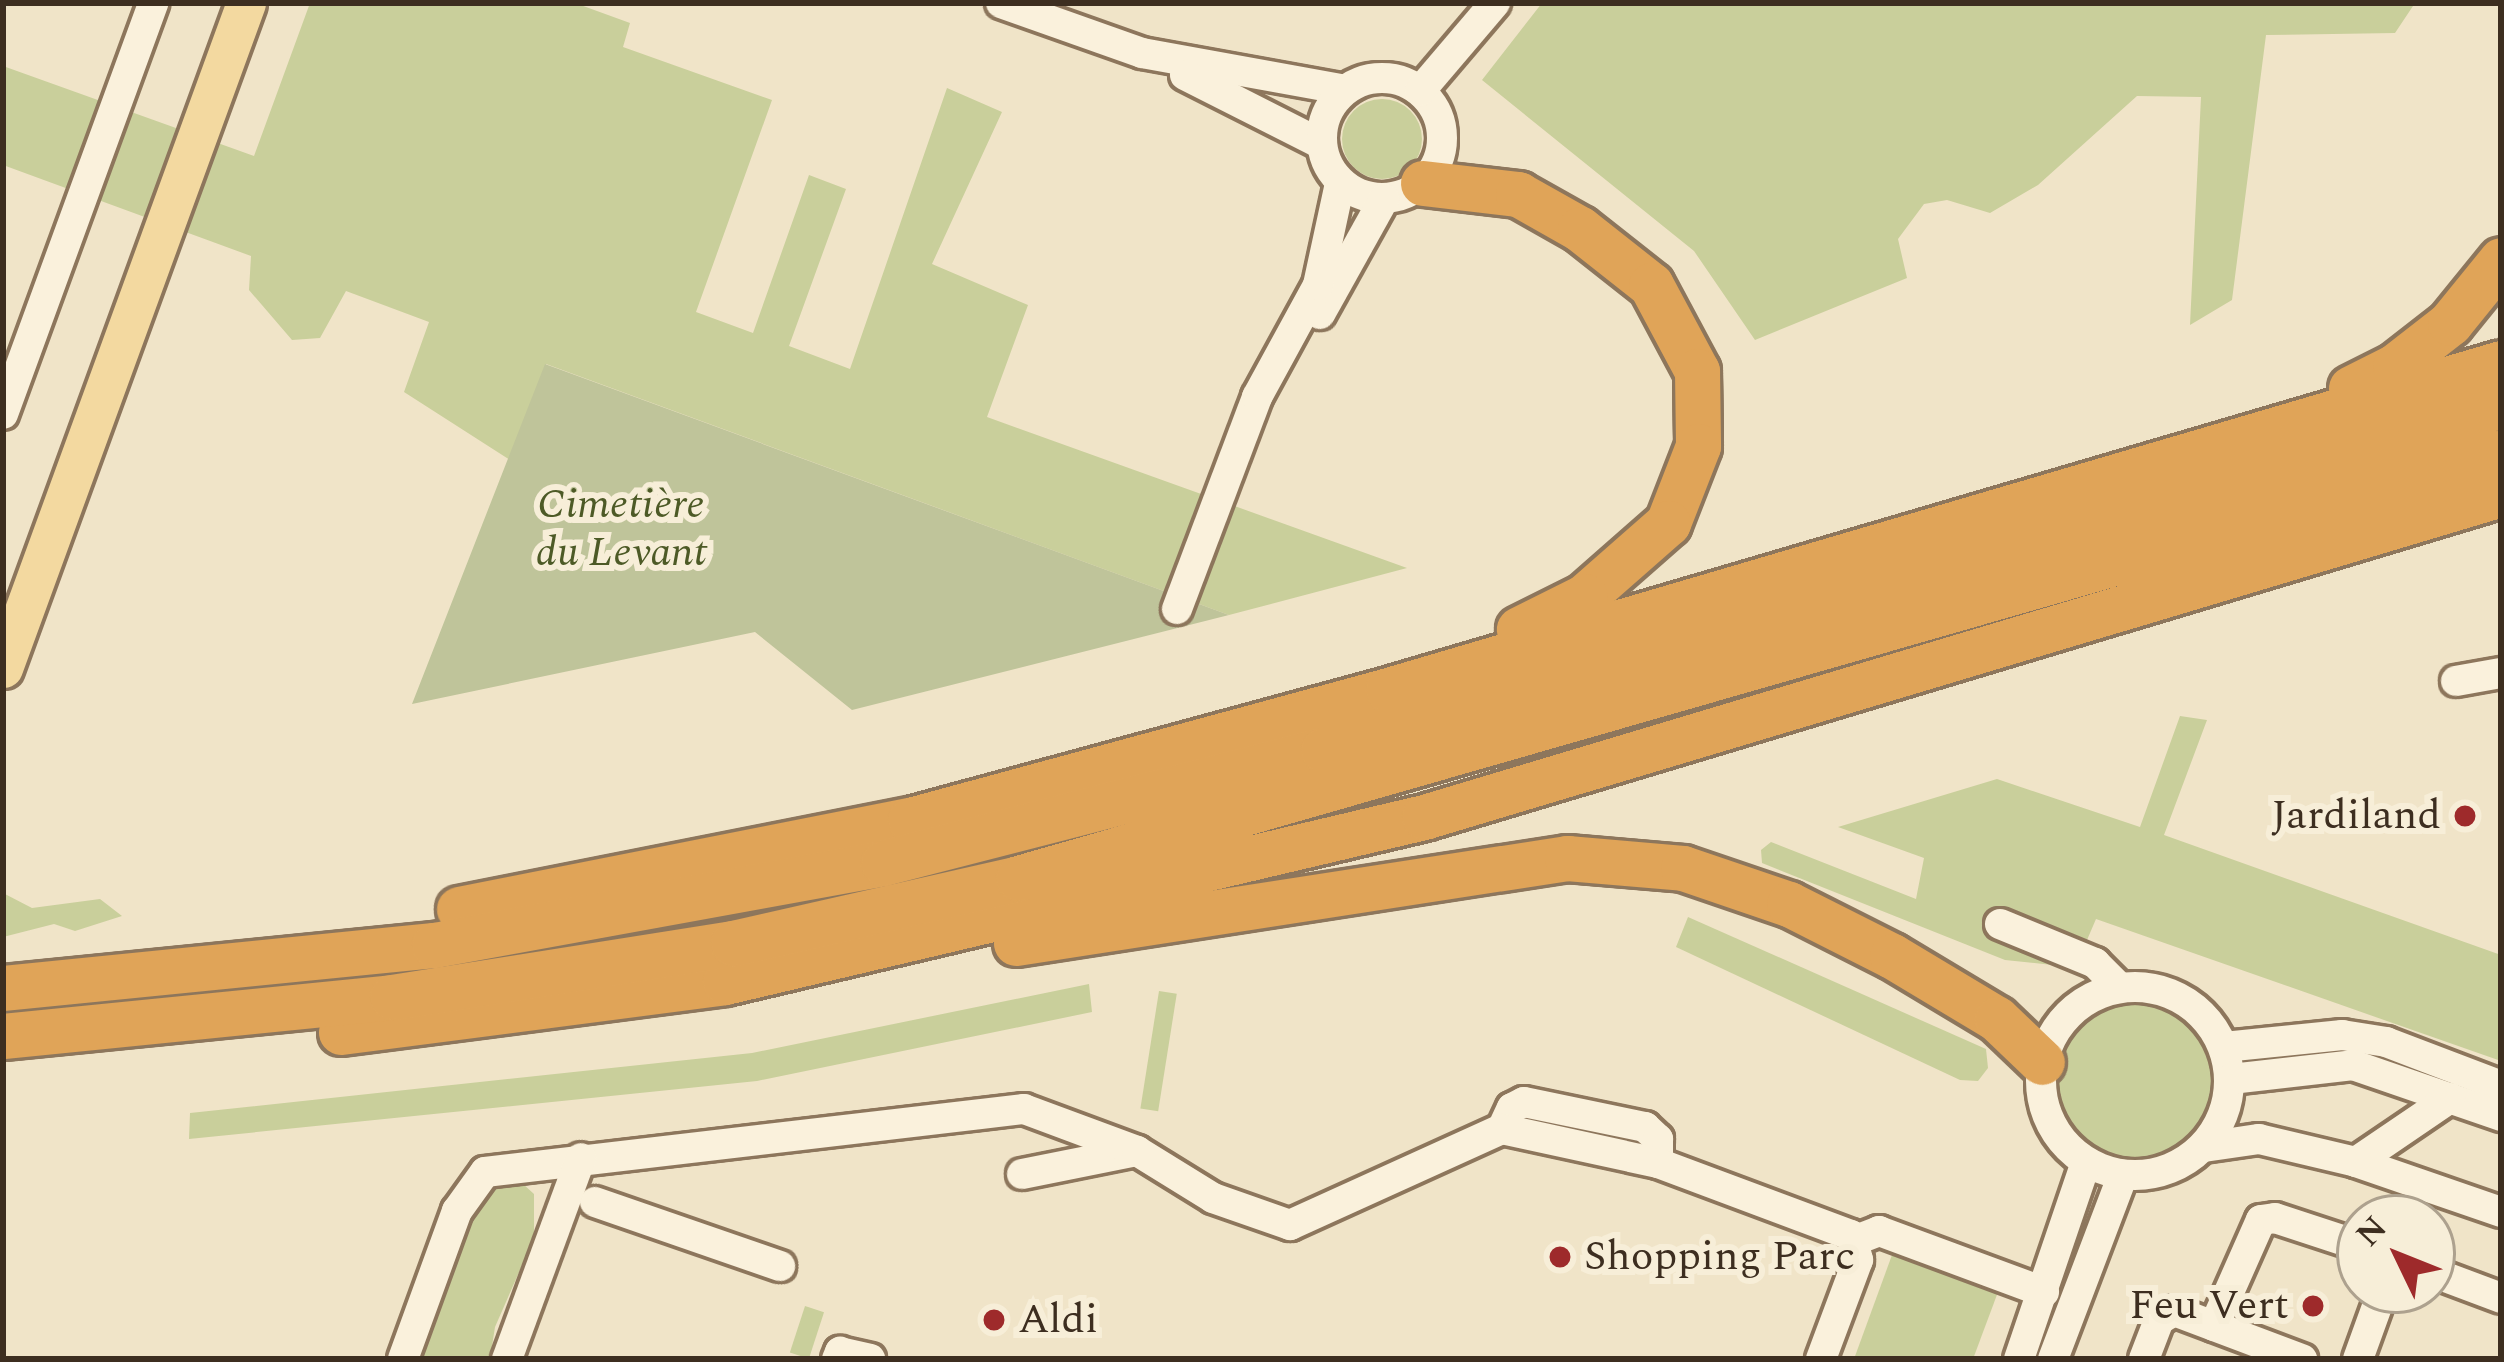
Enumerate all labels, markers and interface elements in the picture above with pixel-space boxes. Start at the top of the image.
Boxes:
park label: Cimetière du Levant [535,480,707,578]
place label: Jardiland [2271,791,2441,841]
marker: Jardiland [2452,803,2478,829]
north arrow [2336,1194,2456,1314]
text: N [2344,1205,2399,1258]
place label: Shopping Parc [1584,1232,1855,1282]
marker: Shopping Parc [1547,1244,1573,1270]
place label: Feu Vert [2129,1281,2289,1331]
marker: Feu Vert [2300,1293,2326,1319]
place label: Aldi [1018,1295,1098,1345]
marker: Aldi [981,1307,1007,1333]

